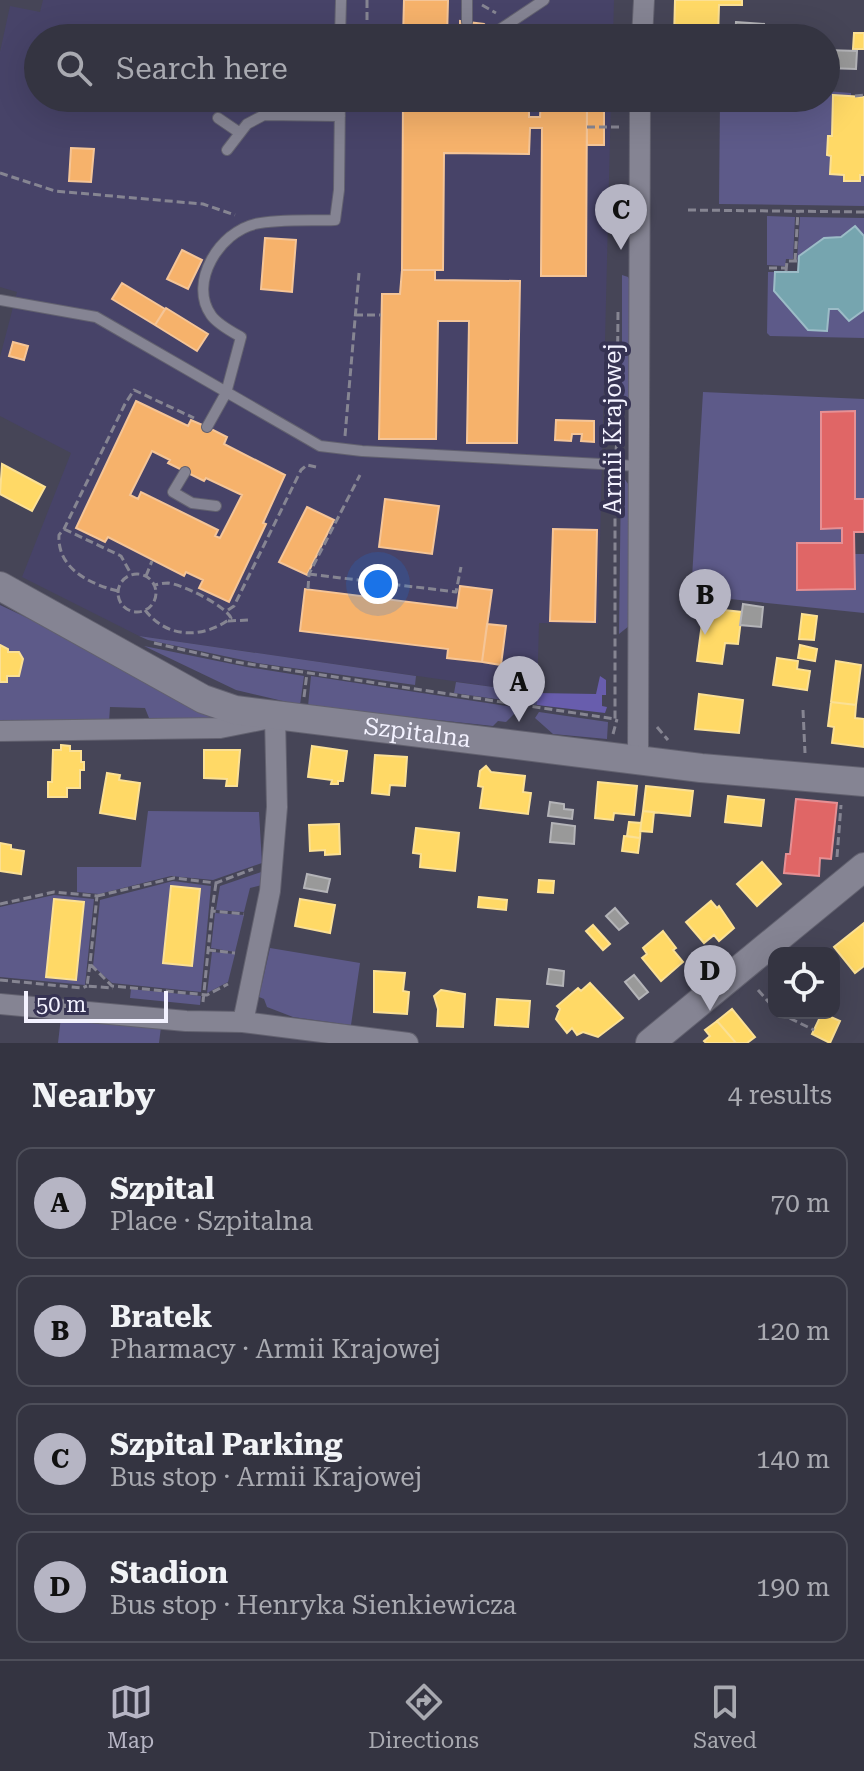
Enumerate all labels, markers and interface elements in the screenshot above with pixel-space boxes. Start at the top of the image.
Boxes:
search box [24,24,840,112]
icon: search [52,46,96,90]
text: Search here [116,51,288,86]
pin: C [595,184,647,250]
street label: Armii Krajowej [599,343,627,515]
your location [358,564,398,604]
pin: B [679,569,731,635]
pin: A [493,656,545,722]
street label: Szpitalna [362,712,472,753]
pin: D [684,945,736,1011]
map controls [768,947,840,1019]
button: locate [768,947,840,1019]
scale bar [24,987,168,1023]
text: 50 m [36,992,86,1017]
text: Nearby [32,1075,155,1115]
text: 4 results [728,1080,832,1110]
text: Szpital [110,1171,214,1206]
text: A [51,1188,69,1218]
text: 70 m [771,1188,830,1218]
text: Place · Szpitalna [110,1206,313,1236]
text: Bratek [110,1299,212,1334]
text: B [51,1316,69,1346]
text: 120 m [756,1316,830,1346]
text: Pharmacy · Armii Krajowej [110,1334,441,1364]
text: Szpital Parking [110,1427,343,1462]
text: C [51,1444,69,1474]
text: 140 m [756,1444,830,1474]
text: Bus stop · Armii Krajowej [110,1462,422,1492]
text: Stadion [110,1555,228,1590]
text: D [50,1572,70,1602]
text: 190 m [756,1572,830,1602]
text: Bus stop · Henryka Sienkiewicza [110,1590,517,1620]
tab: Map [107,1680,154,1753]
tab: Directions [368,1680,479,1753]
tab: Saved [693,1680,757,1753]

